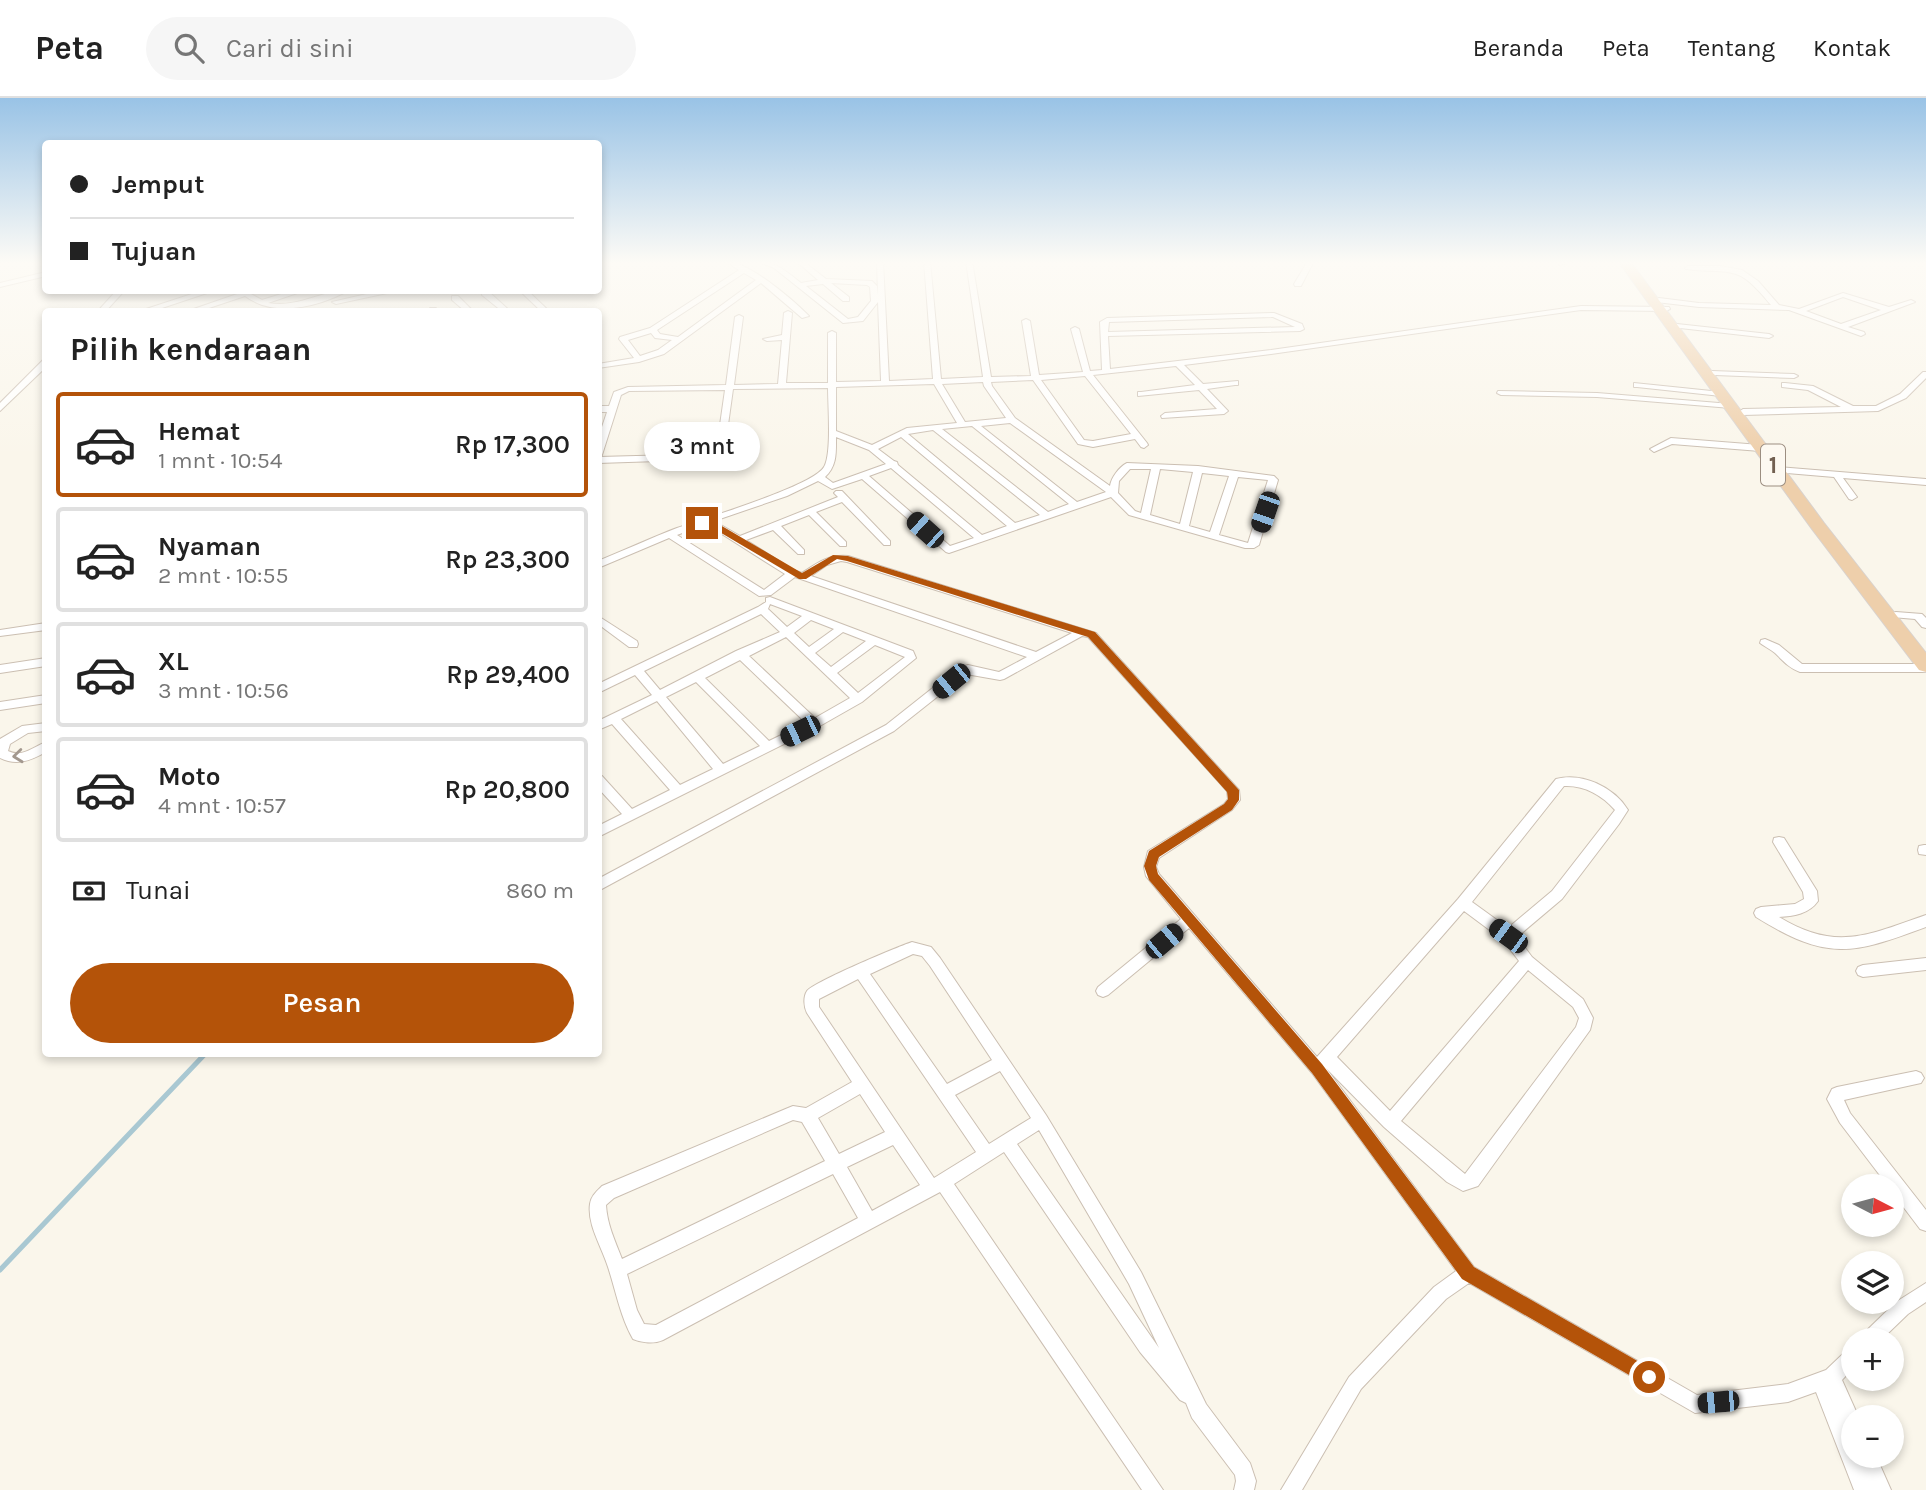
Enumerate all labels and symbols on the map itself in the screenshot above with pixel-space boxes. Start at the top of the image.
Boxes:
callout: 3 mnt [644,422,760,470]
road number: 1 [1761,444,1785,486]
car [1249,489,1282,535]
route end [686,507,718,539]
car [903,508,948,552]
car [929,660,974,702]
car [777,712,824,750]
one-way arrow [13,748,24,763]
car [1485,915,1532,957]
car [1142,919,1187,963]
north arrow [1841,1174,1904,1237]
route start [1633,1361,1665,1393]
car [1697,1390,1740,1414]

